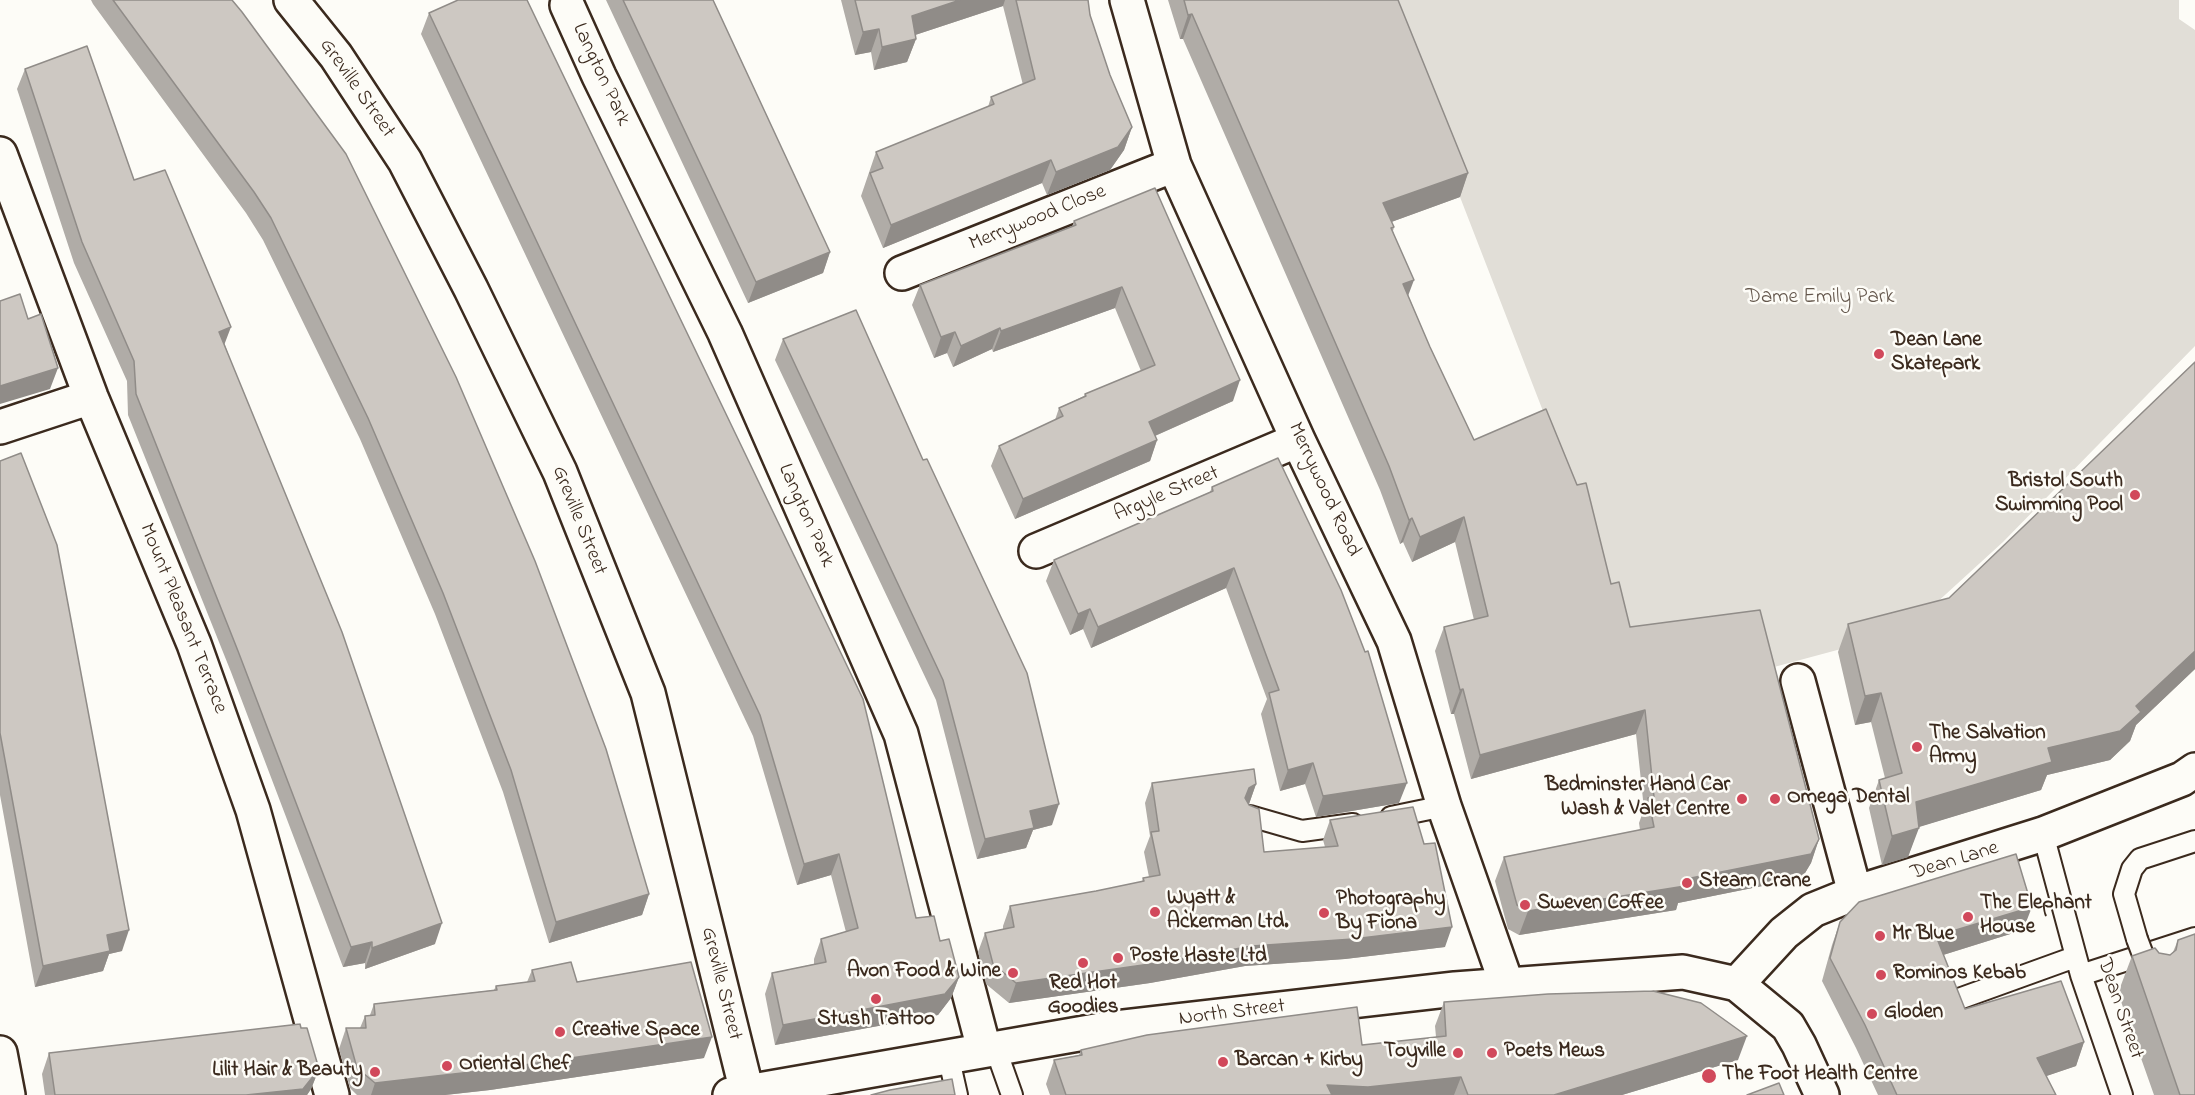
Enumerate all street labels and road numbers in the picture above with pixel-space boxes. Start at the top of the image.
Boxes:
street label: Langton Park [565,20,635,130]
street label: Greville Street [313,34,399,144]
street label: Merrywood Close [966,180,1110,258]
street label: Merrywood Road [1281,419,1365,561]
street label: Langton Park [771,460,839,572]
street label: Argyle Street [1111,462,1223,528]
street label: Greville Street [545,463,611,579]
street label: Mount Pleasant Terrace [132,520,232,718]
street label: Dean Lane [1908,837,2002,887]
street label: Greville Street [694,925,746,1043]
street label: Dean Street [2090,955,2148,1063]
street label: North Street [1177,995,1287,1033]

